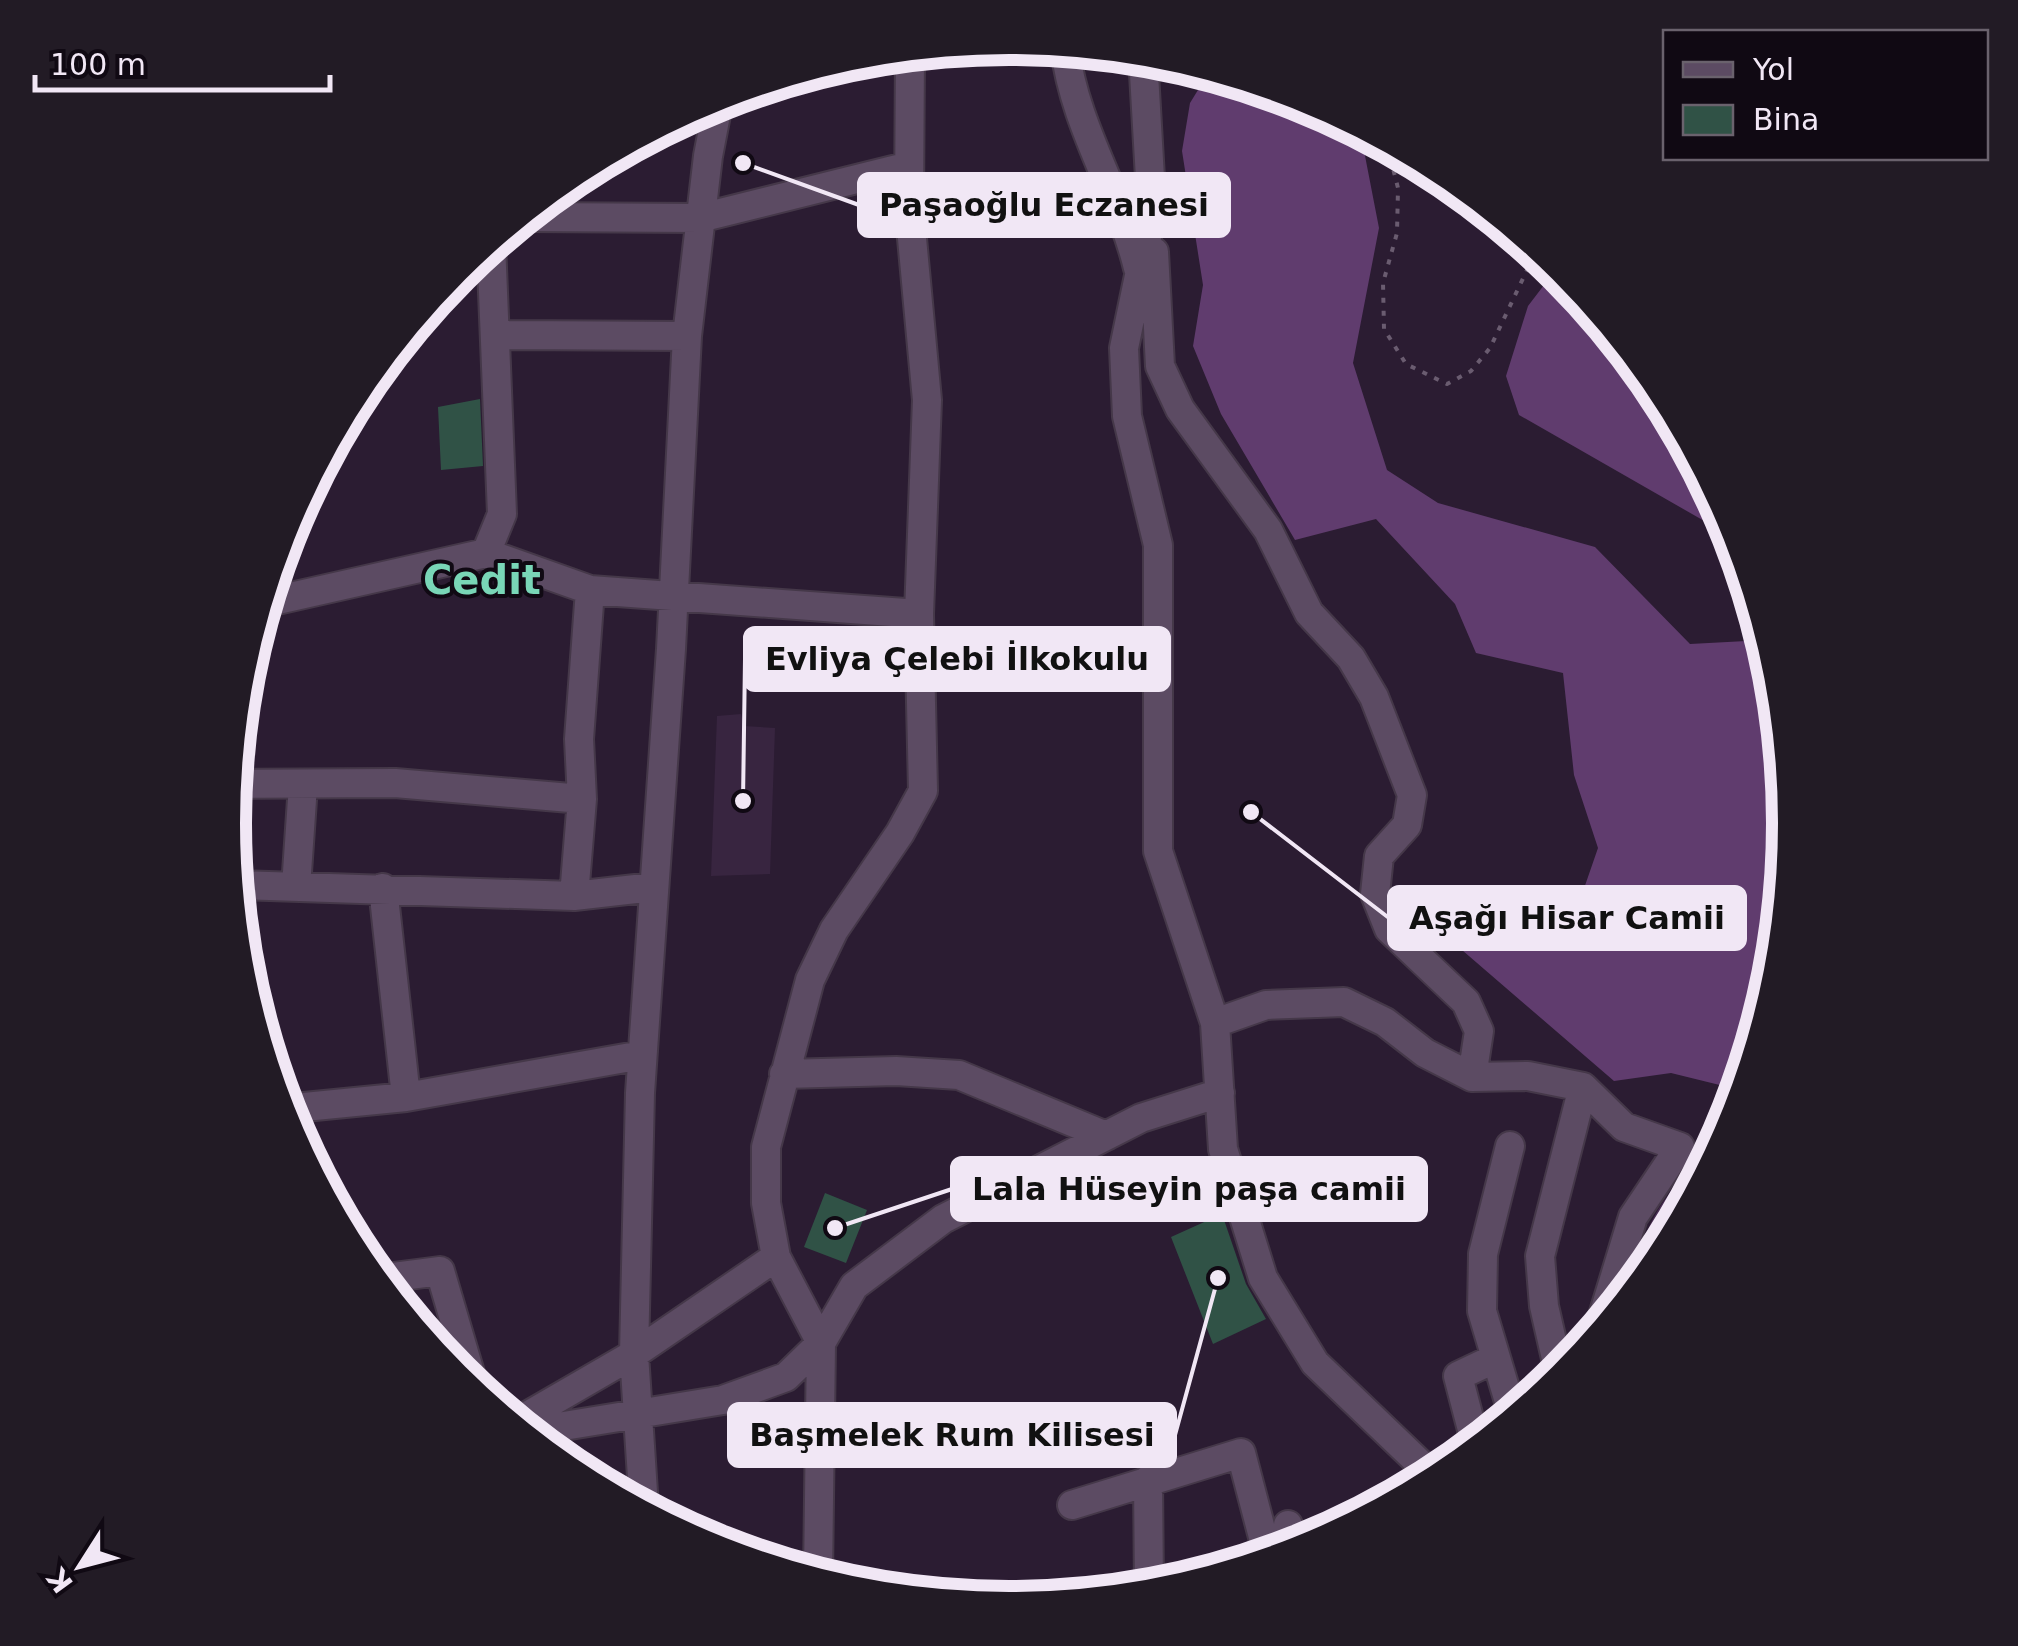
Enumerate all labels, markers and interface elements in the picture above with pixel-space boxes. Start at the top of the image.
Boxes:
scale bar [35,30,330,92]
legend [1663,30,1988,160]
text: 100 m [50,47,146,82]
text: Yol [1752,52,1794,87]
text: Bina [1753,102,1819,137]
callout: Paşaoğlu Eczanesi [859,174,1229,236]
text: Paşaoğlu Eczanesi [879,186,1209,224]
district label: Cedit [423,557,541,603]
callout: Evliya Çelebi İlkokulu [745,628,1169,690]
text: Evliya Çelebi İlkokulu [765,640,1149,678]
callout: Aşağı Hisar Camii [1389,887,1745,949]
text: Aşağı Hisar Camii [1409,899,1725,937]
callout: Lala Hüseyin paşa camii [952,1158,1426,1220]
text: Lala Hüseyin paşa camii [972,1170,1406,1208]
callout: Başmelek Rum Kilisesi [729,1404,1175,1466]
text: Başmelek Rum Kilisesi [749,1416,1155,1454]
north arrow [30,1516,130,1616]
text: K [40,1561,80,1599]

